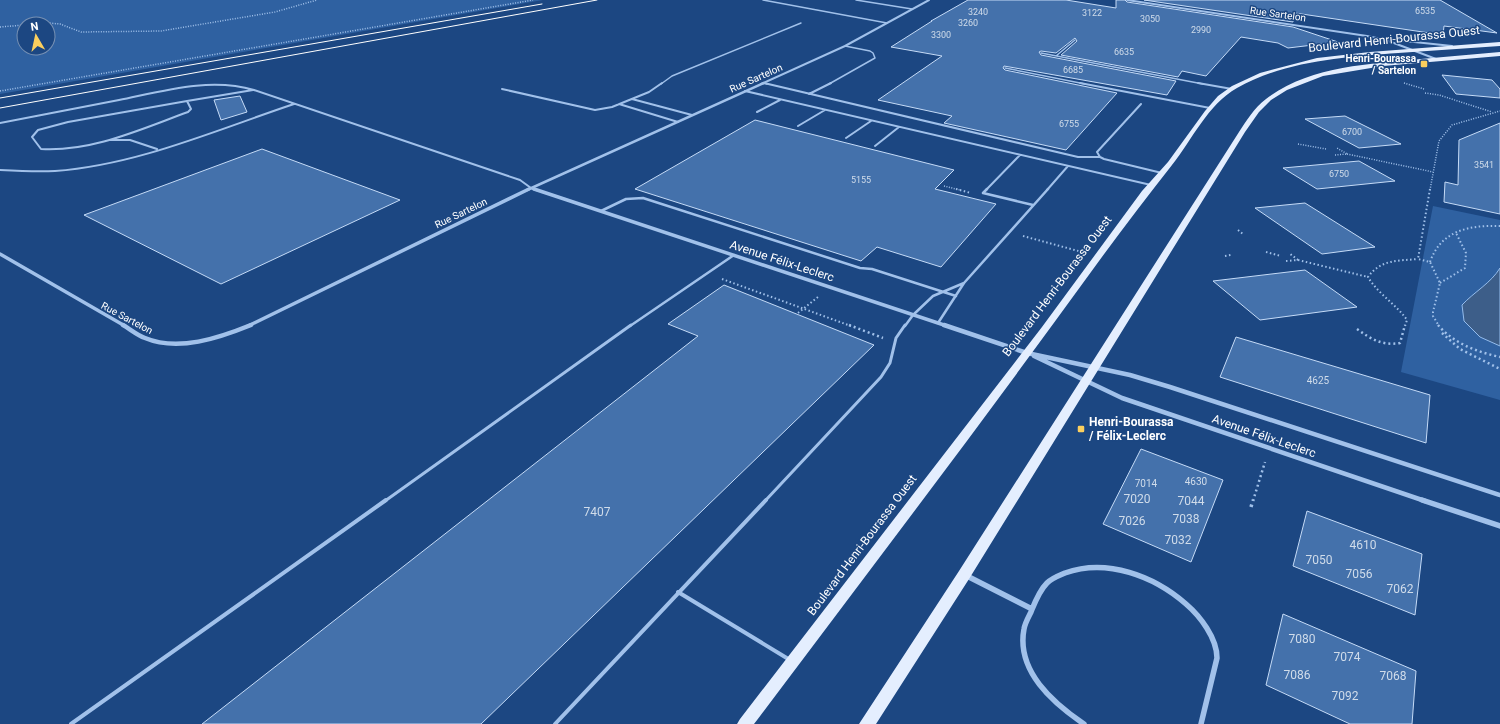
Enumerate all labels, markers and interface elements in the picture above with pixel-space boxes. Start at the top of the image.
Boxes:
street label: Rue Sartelon [1249,5,1307,23]
house number: 6535 [1415,6,1435,16]
house number: 3240 [968,7,988,17]
house number: 3122 [1082,8,1102,18]
house number: 3050 [1140,14,1160,24]
north arrow [16,16,56,56]
house number: 3260 [958,18,978,28]
text: N [30,20,40,34]
street label: Boulevard Henri-Bourassa Ouest [1307,23,1481,55]
house number: 2990 [1191,25,1211,35]
house number: 3300 [931,30,951,40]
house number: 6635 [1114,47,1134,57]
place label: Henri-Bourassa / Sartelon [1346,53,1417,76]
marker: Henri-Bourassa / Sartelon [1419,59,1429,69]
street label: Rue Sartelon [728,61,784,95]
house number: 6685 [1063,65,1083,75]
house number: 6755 [1059,119,1079,129]
house number: 6700 [1342,127,1362,137]
house number: 3541 [1474,160,1494,170]
house number: 6750 [1329,169,1349,179]
house number: 5155 [851,175,871,185]
street label: Rue Sartelon [433,196,489,230]
street label: Boulevard Henri-Bourassa Ouest [1000,213,1115,359]
street label: Avenue Félix-Leclerc [728,238,836,284]
street label: Rue Sartelon [99,300,155,336]
house number: 4625 [1307,375,1330,386]
street label: Avenue Félix-Leclerc [1210,412,1318,460]
place label: Henri-Bourassa / Félix-Leclerc [1088,415,1174,443]
marker: Henri-Bourassa / Félix-Leclerc [1076,424,1086,434]
street label: Boulevard Henri-Bourassa Ouest [805,472,920,618]
house number: 4630 [1185,476,1208,487]
house number: 7014 [1135,478,1158,489]
house number: 7020 [1124,492,1151,506]
house number: 7044 [1178,494,1205,508]
house number: 7407 [584,505,611,519]
house number: 7038 [1173,512,1200,526]
house number: 7026 [1119,514,1146,528]
house number: 7032 [1165,533,1192,547]
house number: 4610 [1350,538,1377,552]
house number: 7050 [1306,553,1333,567]
house number: 7056 [1346,567,1373,581]
house number: 7062 [1387,582,1414,596]
house number: 7080 [1289,632,1316,646]
house number: 7074 [1334,650,1361,664]
house number: 7086 [1284,668,1311,682]
house number: 7068 [1380,669,1407,683]
house number: 7092 [1332,689,1359,703]

